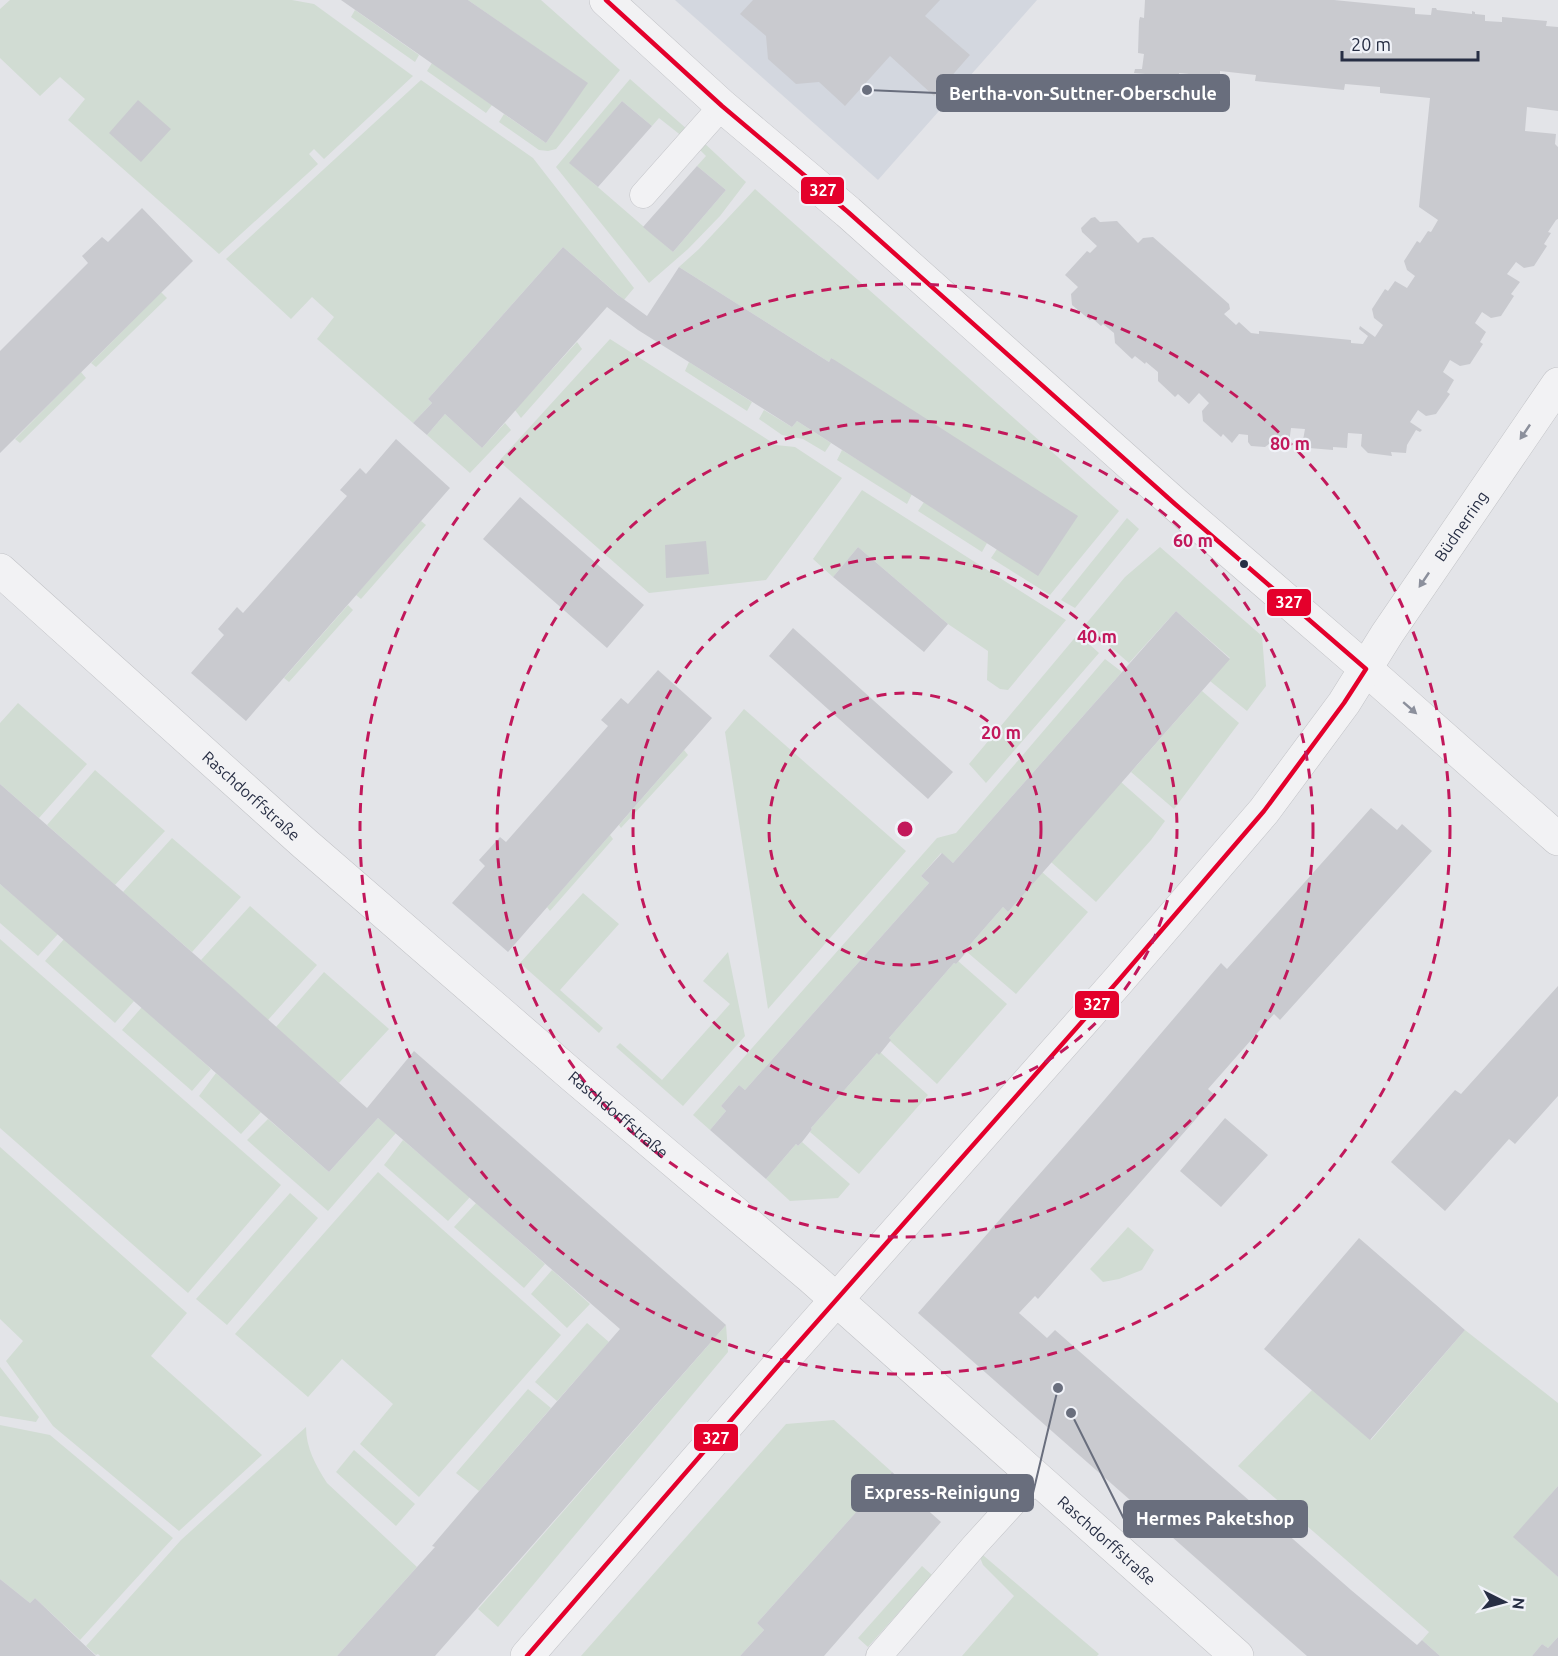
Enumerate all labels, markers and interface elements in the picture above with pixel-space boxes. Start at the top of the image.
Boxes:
scale bar [1342,24,1478,62]
text: 20 m [1351,34,1391,54]
callout: Bertha-von-Suttner-Oberschule [937,75,1229,111]
text: Bertha-von-Suttner-Oberschule [949,83,1217,103]
line badge: 327 [800,176,845,205]
text: 327 [809,181,837,199]
one-way arrow [1519,424,1531,440]
text: 80 m [1270,433,1310,453]
street label: Büdnerring [1431,487,1491,564]
text: 60 m [1173,530,1213,550]
unlabelled marker [1238,558,1250,570]
one-way arrow [1419,572,1430,588]
line badge: 327 [1266,588,1312,617]
text: 327 [1275,593,1303,611]
text: 40 m [1077,626,1117,646]
one-way arrow [1402,701,1417,714]
text: 20 m [981,722,1021,742]
street label: Raschdorffstraße [199,747,304,844]
centre of rings [895,819,915,839]
line badge: 327 [1074,990,1120,1019]
text: 327 [1083,995,1111,1013]
street label: Raschdorffstraße [565,1067,672,1162]
line badge: 327 [693,1423,739,1452]
text: 327 [702,1429,730,1447]
callout: Express-Reinigung [852,1475,1033,1511]
text: Express-Reinigung [864,1482,1020,1502]
street label: Raschdorffstraße [1054,1492,1159,1588]
callout: Hermes Paketshop [1124,1501,1307,1537]
text: Hermes Paketshop [1136,1508,1294,1528]
north arrow [1474,1572,1534,1632]
text: N [1509,1597,1528,1610]

